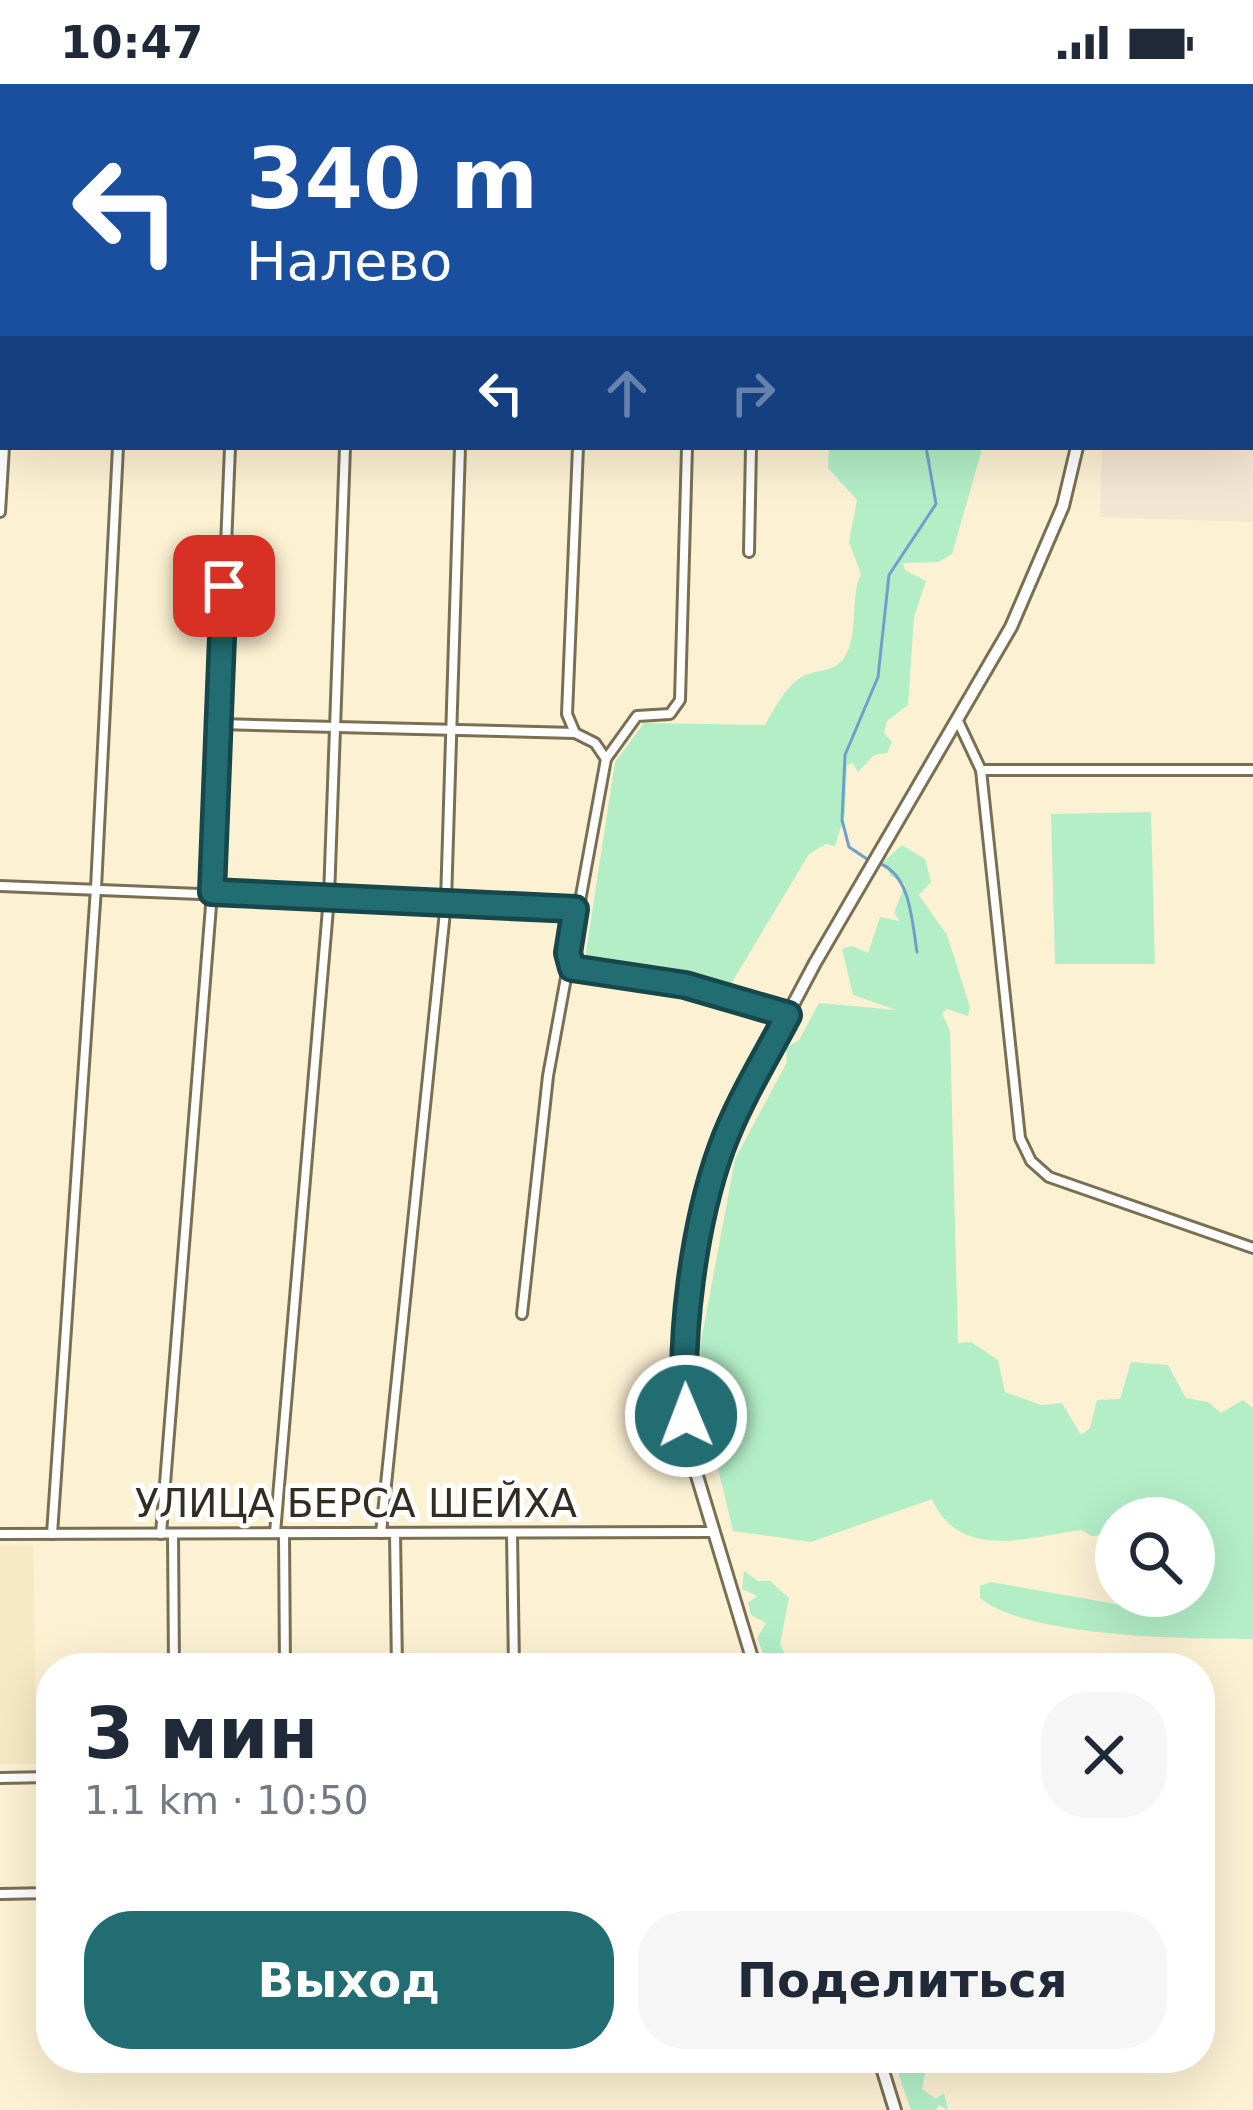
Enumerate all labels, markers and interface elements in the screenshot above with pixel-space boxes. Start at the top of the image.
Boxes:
text: 10:47 [60,16,203,69]
text: 340 m [246,130,538,228]
icon: left [48,132,204,288]
text: Налево [246,230,452,293]
icon: left [468,360,534,426]
icon: ahead [594,360,660,426]
icon: right [720,360,786,426]
pin [173,535,275,637]
icon: arrive [191,553,257,619]
position arrow [623,1353,749,1479]
street label: УЛИЦА БЕРСА ШЕЙХА [135,1480,577,1526]
map controls [1095,1497,1215,1617]
button: search [1095,1497,1215,1617]
text: 3 мин [84,1691,318,1775]
button: close [1041,1692,1167,1818]
text: 1.1 km · 10:50 [84,1778,369,1823]
button: Выход [84,1911,614,2049]
button: Поделиться [638,1911,1167,2049]

